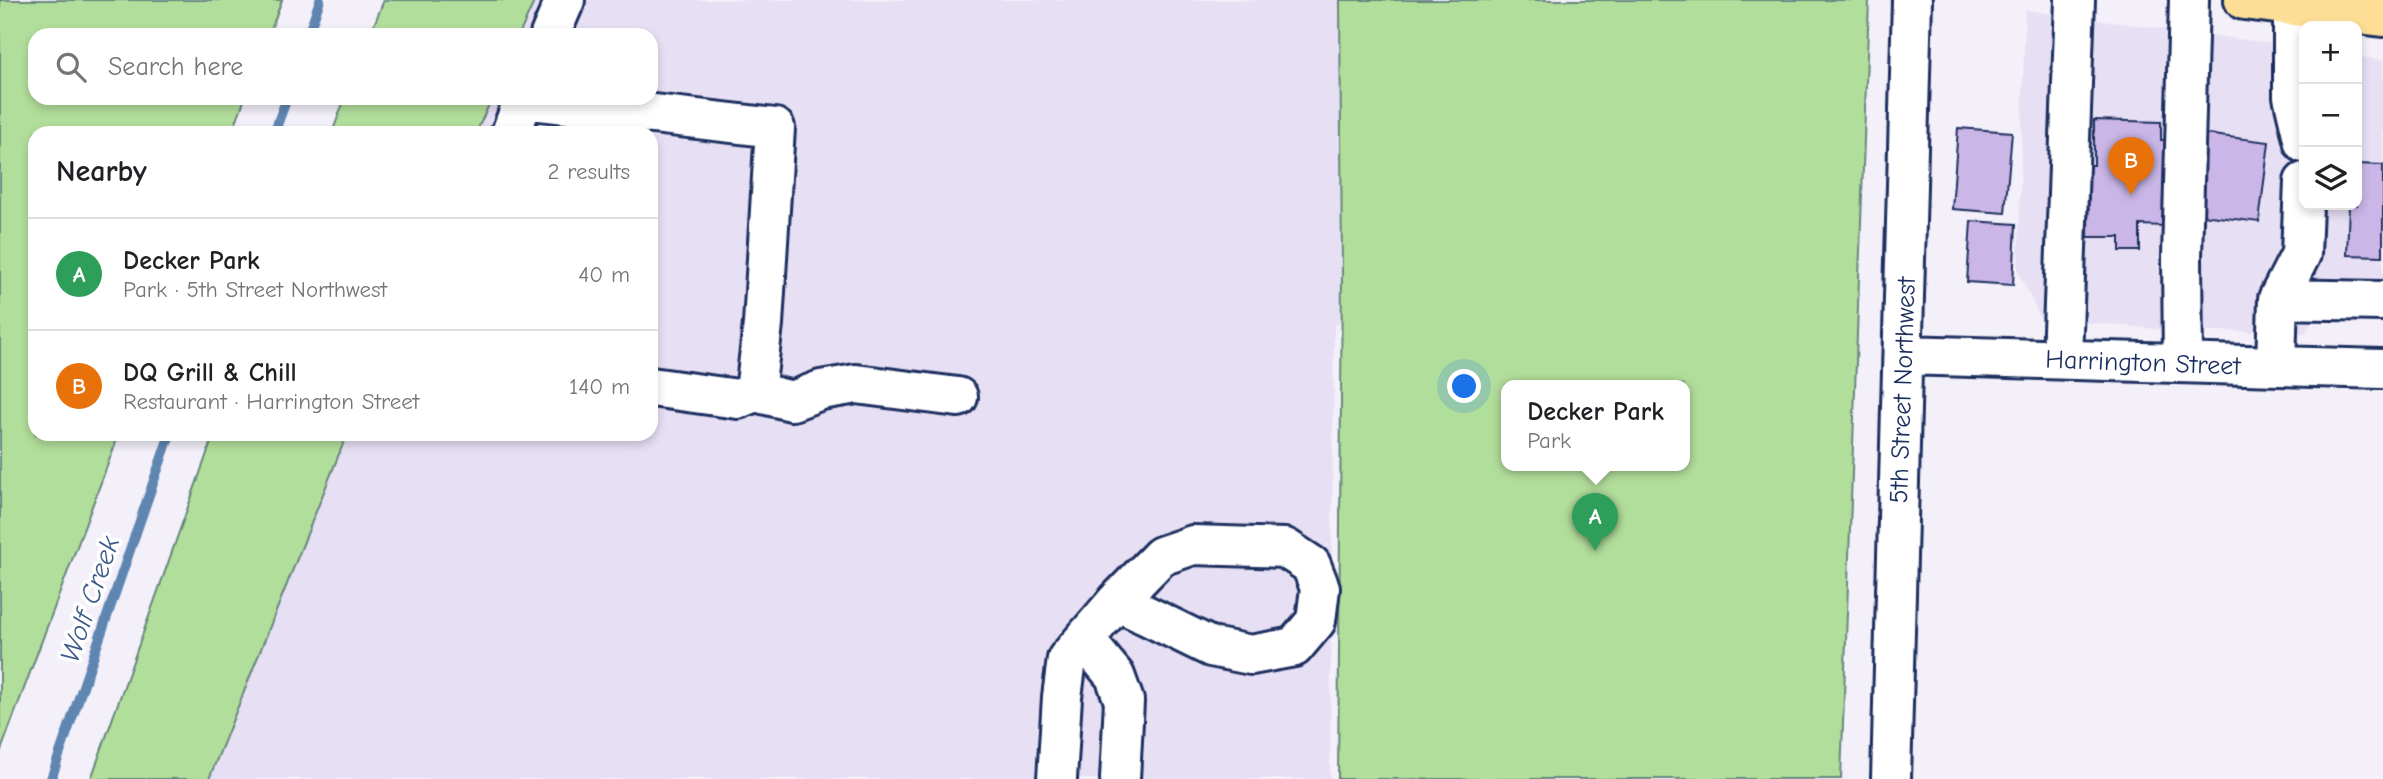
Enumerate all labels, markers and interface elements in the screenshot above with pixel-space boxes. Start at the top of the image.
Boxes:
map controls [2299,21,2362,210]
button: + [2299,21,2362,84]
search box [28,28,658,105]
icon: search [52,48,90,86]
text: Search here [108,52,243,82]
button: − [2299,84,2362,147]
pin: B [2108,137,2154,195]
button: layers [2299,147,2362,210]
text: Nearby [56,154,147,189]
text: 2 results [548,158,630,185]
text: Decker Park [123,246,260,276]
text: A [73,261,85,288]
text: 40 m [578,261,630,288]
street label: 5th Street Northwest [1884,275,1922,504]
text: Park · 5th Street Northwest [123,276,387,303]
street label: Harrington Street [2045,345,2243,381]
text: DQ Grill & Chill [123,358,297,388]
your location [1447,369,1481,403]
text: B [72,373,86,400]
text: 140 m [569,373,630,400]
popup [1501,380,1690,471]
text: Restaurant · Harrington Street [123,388,419,415]
text: Decker Park [1527,397,1664,427]
text: Park [1527,427,1571,454]
pin: A [1572,493,1618,551]
water label: Wolf Creek [53,532,127,666]

